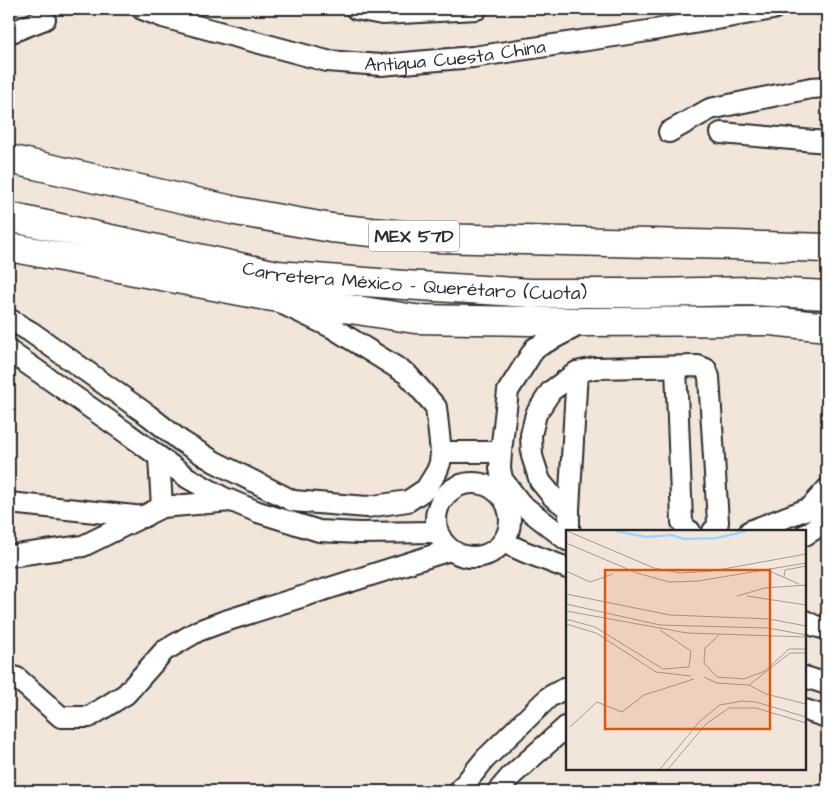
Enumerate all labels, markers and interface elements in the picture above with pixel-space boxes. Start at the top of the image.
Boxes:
street label: Antigua Cuesta China [364,33,548,79]
road number: MEX 57D [369,220,459,252]
street label: Carretera México - Querétaro (Cuota) [240,254,587,307]
inset map [566,530,806,770]

